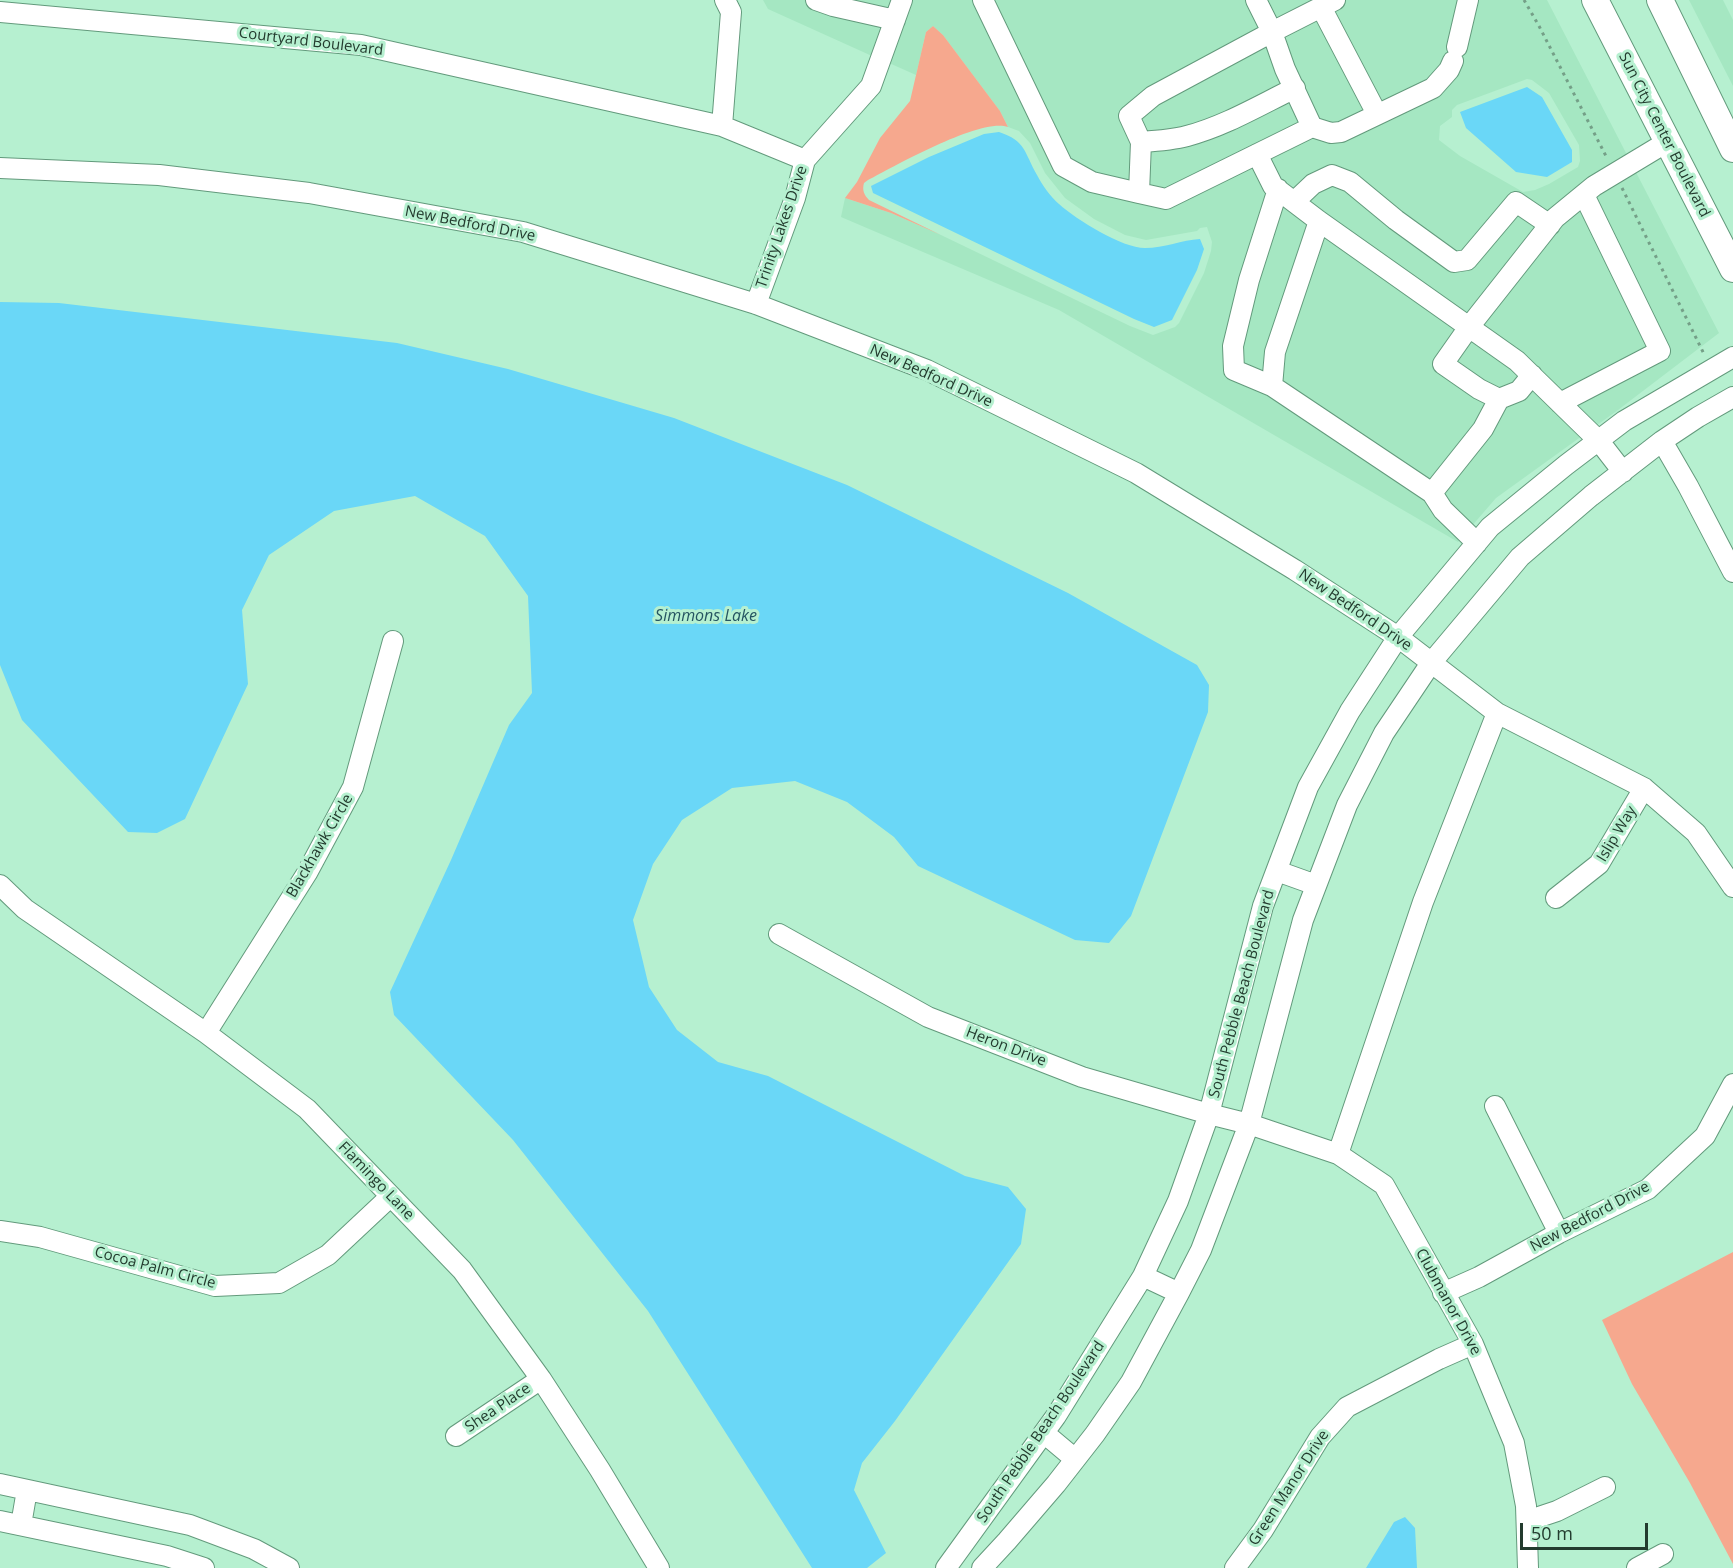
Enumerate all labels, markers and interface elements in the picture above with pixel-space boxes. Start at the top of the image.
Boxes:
street label: Courtyard Boulevard [238,24,384,60]
street label: Sun City Center Boulevard [1615,50,1713,220]
street label: Trinity Lakes Drive [753,163,811,291]
street label: New Bedford Drive [403,203,537,245]
street label: New Bedford Drive [867,341,995,411]
street label: New Bedford Drive [1295,565,1415,655]
water label: Simmons Lake [655,606,757,626]
street label: Blackhawk Circle [283,791,357,901]
street label: Islip Way [1593,803,1641,865]
street label: South Pebble Beach Boulevard [1206,888,1278,1100]
street label: Heron Drive [963,1023,1049,1071]
street label: Flamingo Lane [334,1138,418,1224]
street label: New Bedford Drive [1527,1178,1653,1256]
street label: Cocoa Palm Circle [92,1243,218,1293]
street label: Clubmanor Drive [1411,1246,1485,1358]
street label: South Pebble Beach Boulevard [973,1338,1109,1526]
street label: Shea Place [462,1380,534,1436]
street label: Green Manor Drive [1245,1427,1333,1549]
scale bar [1523,1511,1650,1549]
text: 50 m [1531,1521,1573,1545]

